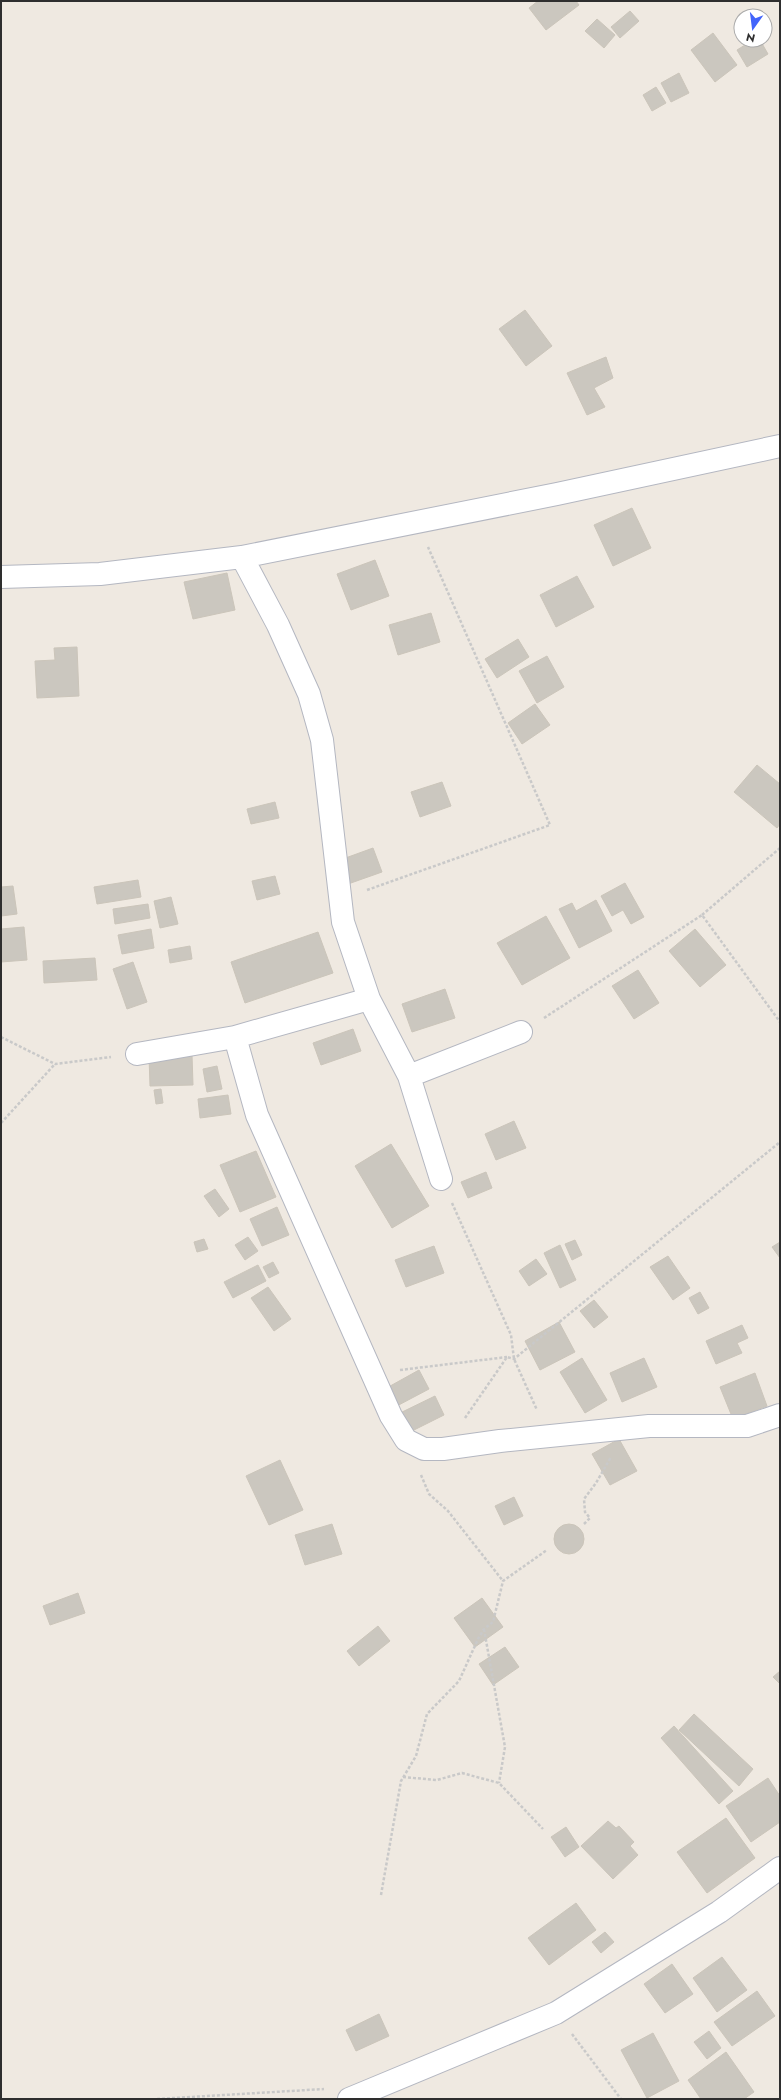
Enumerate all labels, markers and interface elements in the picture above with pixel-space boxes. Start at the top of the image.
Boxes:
north arrow [733,8,773,48]
text: N [744,29,757,47]

